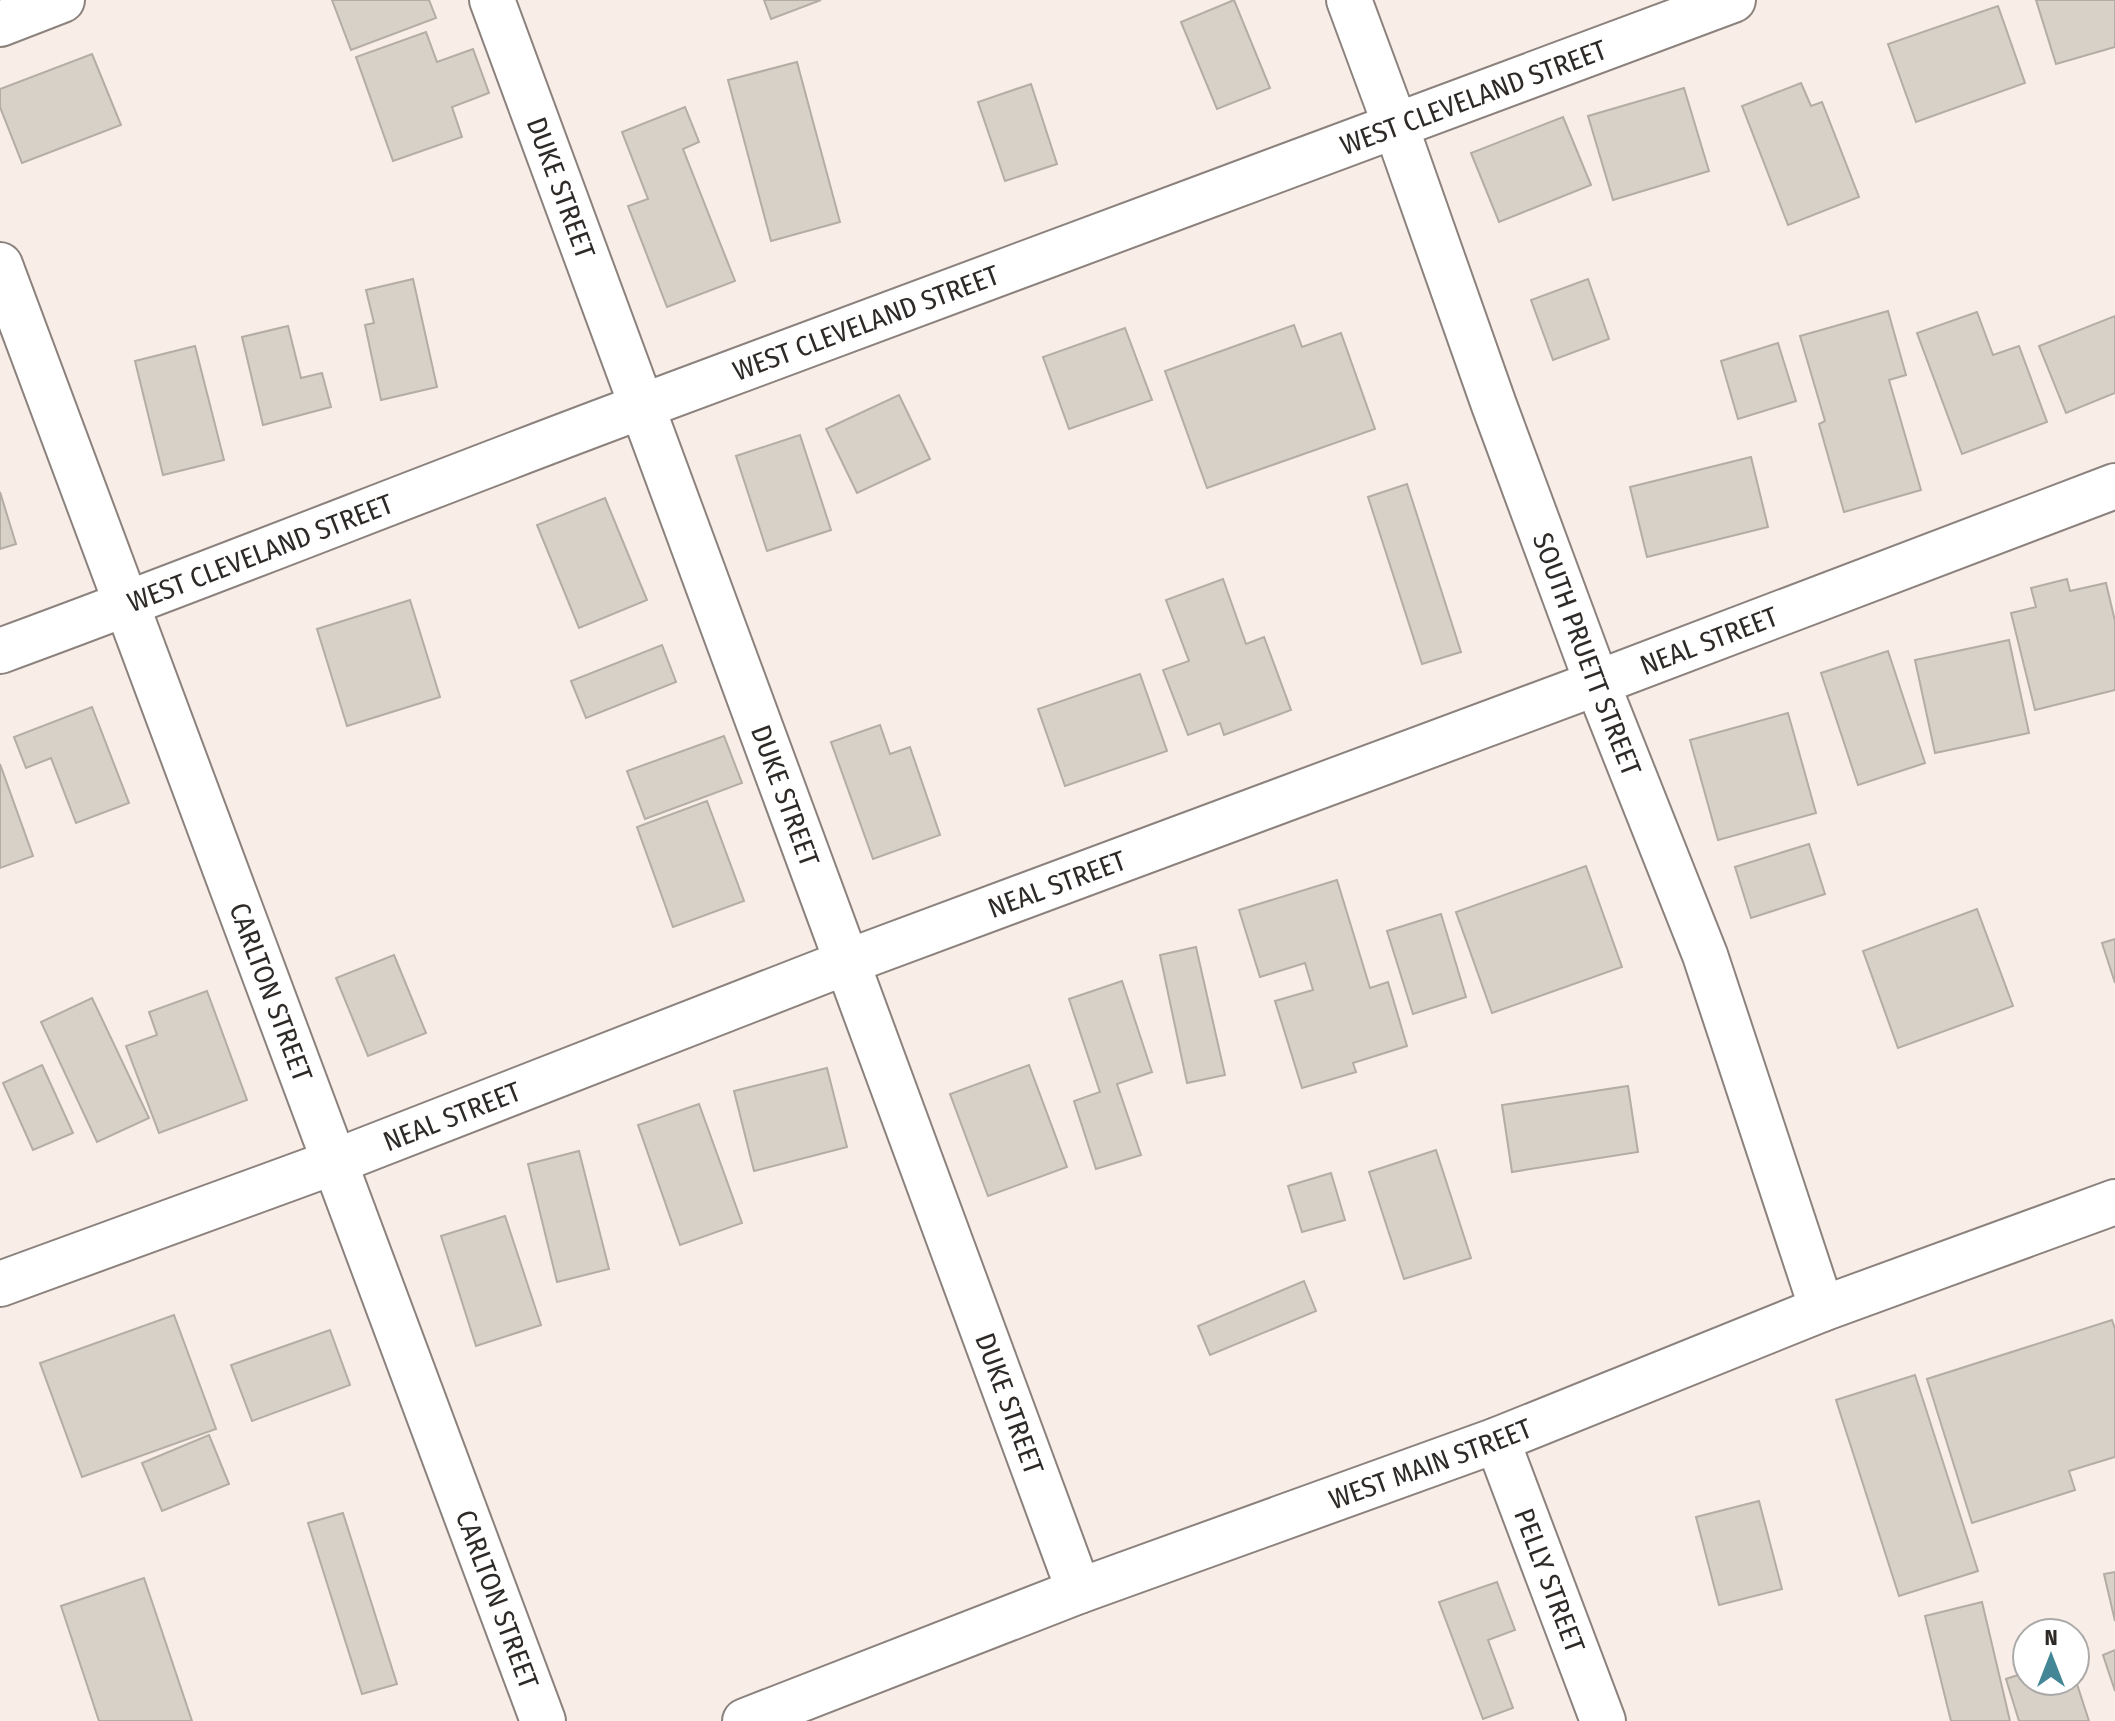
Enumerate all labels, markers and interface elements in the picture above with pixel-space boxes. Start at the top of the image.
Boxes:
street label: WEST CLEVELAND STREET [1336,33,1611,162]
street label: DUKE STREET [520,112,602,263]
street label: WEST CLEVELAND STREET [728,258,1004,387]
street label: WEST CLEVELAND STREET [123,487,397,619]
street label: SOUTH PRUETT STREET [1526,528,1648,780]
street label: NEAL STREET [1635,599,1782,682]
street label: DUKE STREET [744,720,827,871]
street label: NEAL STREET [983,843,1130,925]
street label: CARLTON STREET [223,898,320,1086]
street label: NEAL STREET [378,1074,525,1158]
street label: DUKE STREET [969,1328,1051,1479]
street label: WEST MAIN STREET [1325,1411,1536,1516]
street label: PELLY STREET [1508,1504,1592,1657]
street label: CARLTON STREET [449,1505,546,1693]
north arrow [2011,1617,2091,1697]
text: N [2044,1624,2058,1651]

